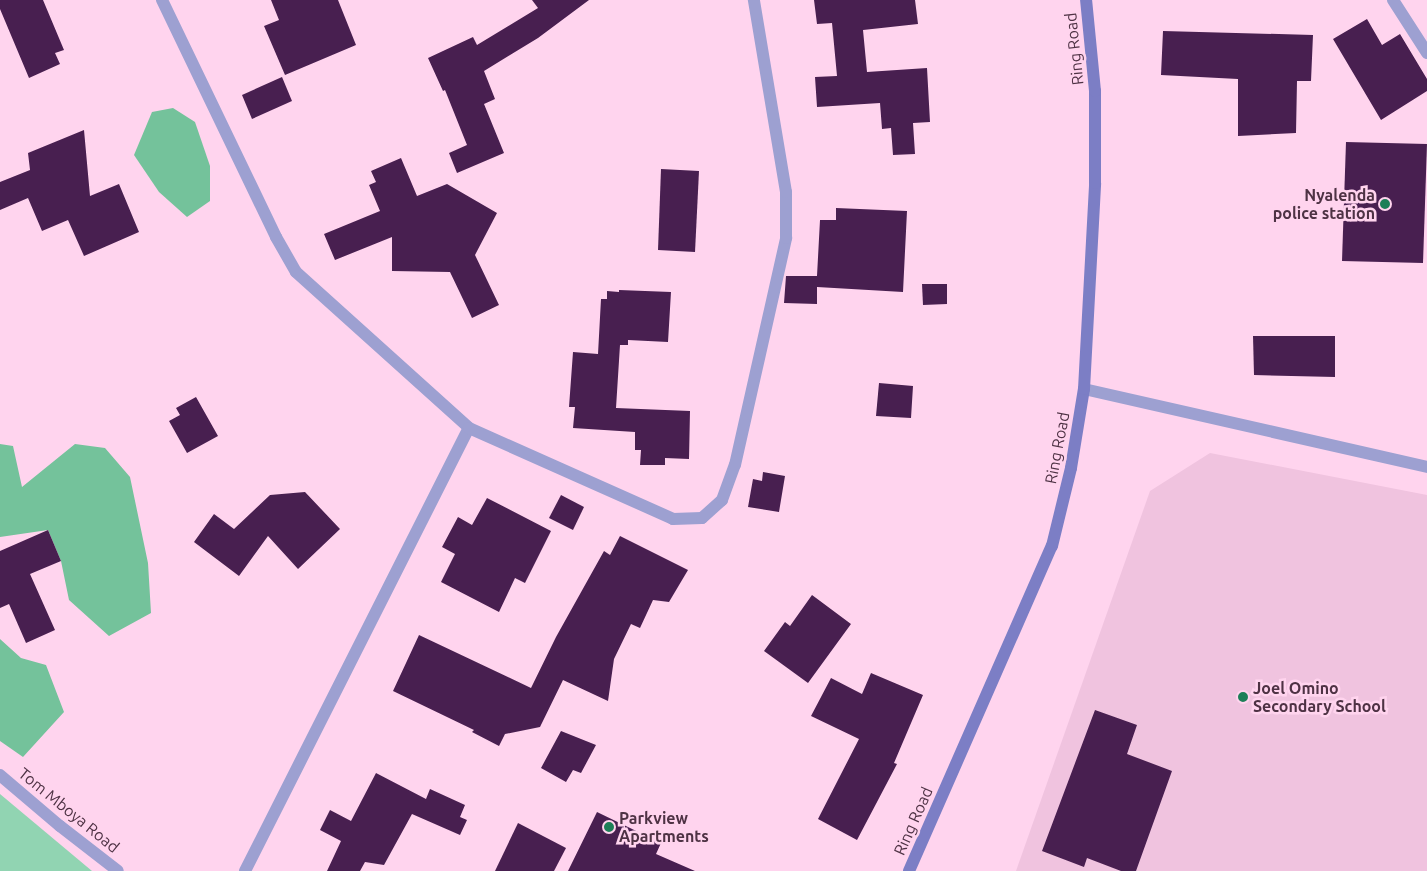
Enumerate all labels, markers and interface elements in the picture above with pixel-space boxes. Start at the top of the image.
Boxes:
street label: Ring Road [1061,12,1087,86]
place label: Nyalenda police station [1273,185,1375,223]
marker: Nyalenda police station [1379,198,1391,210]
street label: Ring Road [1041,410,1073,486]
place label: Joel Omino Secondary School [1253,678,1386,716]
marker: Joel Omino Secondary School [1237,691,1249,703]
street label: Tom Mboya Road [15,764,123,856]
street label: Ring Road [889,784,937,858]
place label: Parkview Apartments [619,808,709,846]
marker: Parkview Apartments [603,821,615,833]

